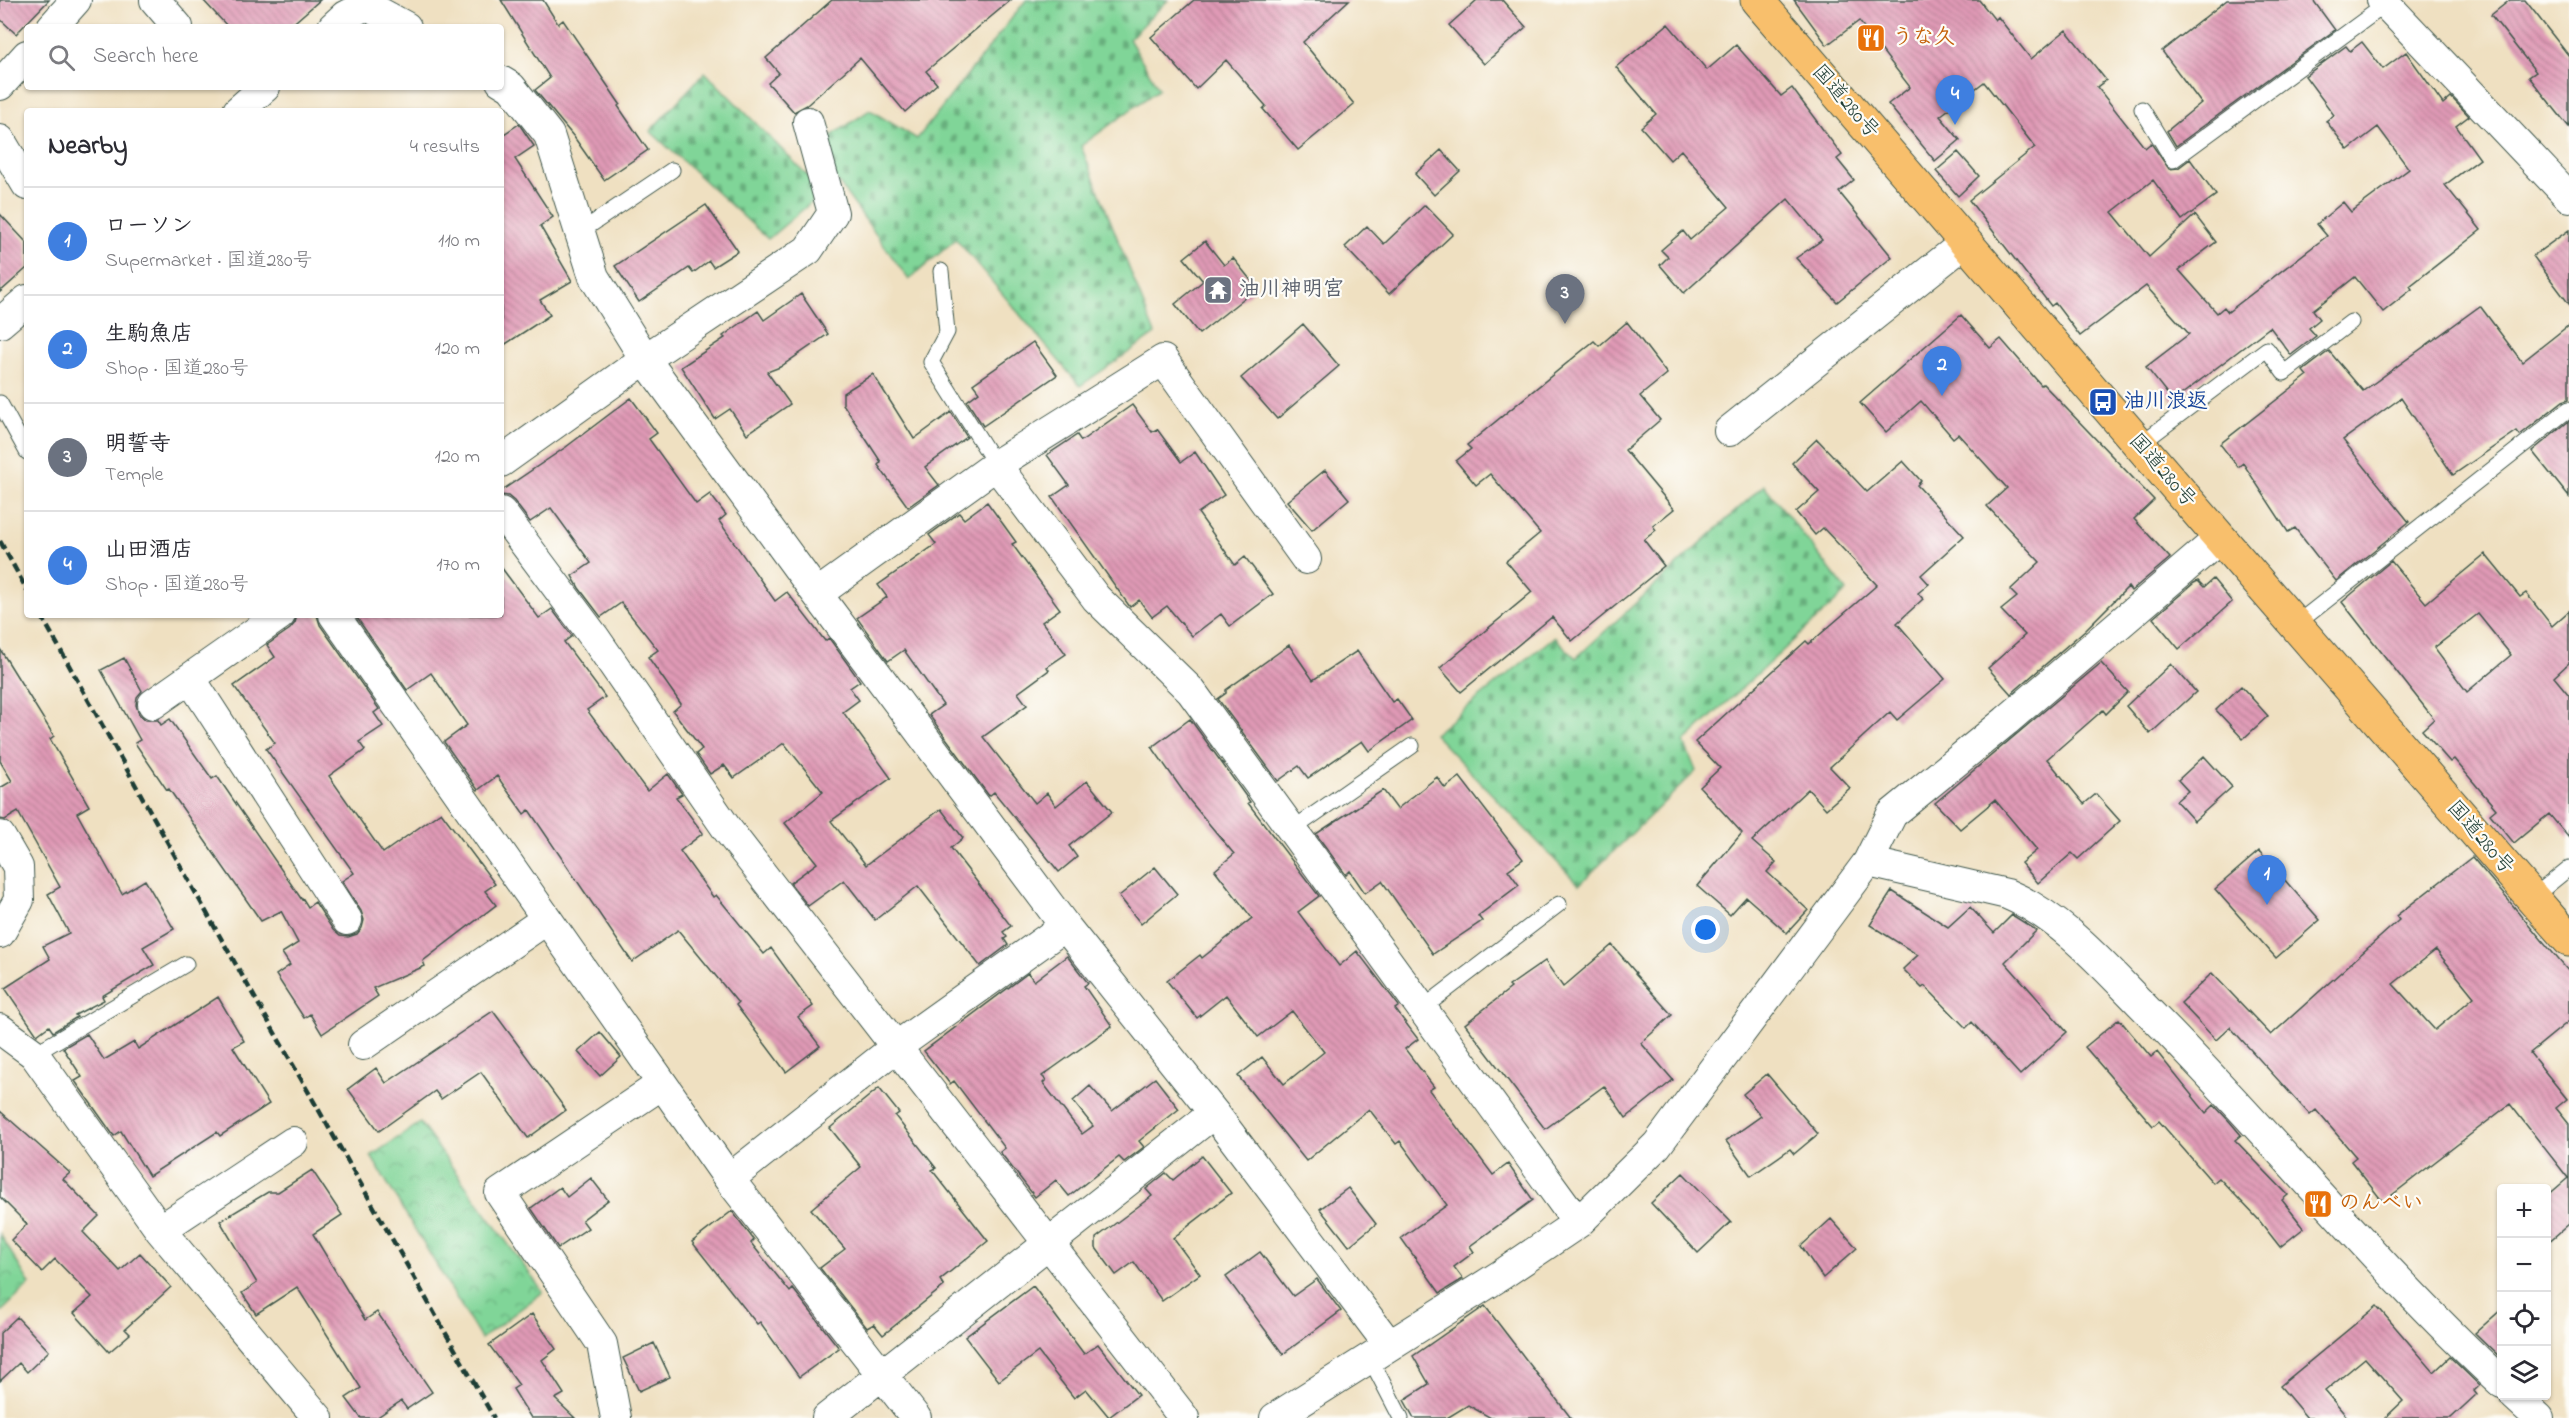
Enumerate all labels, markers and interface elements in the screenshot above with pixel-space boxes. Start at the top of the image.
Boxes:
restaurant icon: うな久 [1855,22,1887,54]
place label: うな久 [1892,23,1955,53]
search box [24,24,504,90]
icon: search [45,41,78,74]
text: Search here [93,41,198,73]
street label: 国道280号 [1804,58,1886,146]
pin: 4 [1936,76,1974,125]
text: Nearby [48,128,127,166]
text: 4 results [410,133,480,162]
text: ローソン [105,211,193,243]
text: 1 [64,227,71,256]
text: 110 m [438,227,480,256]
text: Supermarket · 国道280号 [105,247,313,276]
temple icon: 油川神明宮 [1202,274,1234,306]
pin: 3 [1546,274,1584,324]
place label: 油川神明宮 [1239,275,1344,305]
text: 生駒魚店 [105,319,193,351]
text: 2 [63,335,72,364]
text: 120 m [435,335,480,364]
pin: 2 [1922,346,1962,396]
text: Shop · 国道280号 [105,355,249,384]
bus stop icon: 油川浪返 [2087,386,2119,418]
place label: 油川浪返 [2124,387,2208,417]
street label: 国道280号 [2121,427,2203,515]
text: 明誓寺 [105,429,171,461]
text: 3 [63,443,72,472]
text: 120 m [435,443,480,472]
text: Temple [105,461,164,490]
text: 山田酒店 [105,535,193,567]
text: 4 [63,551,72,580]
text: 170 m [436,551,480,580]
text: Shop · 国道280号 [105,571,249,600]
street label: 国道280号 [2439,794,2521,882]
pin: 1 [2248,856,2286,905]
your location [1691,915,1720,944]
map controls [2497,1184,2551,1400]
button: + [2497,1184,2551,1238]
restaurant icon: のんべい [2302,1188,2334,1220]
place label: のんべい [2339,1189,2423,1219]
button: − [2497,1238,2551,1292]
button: locate [2497,1292,2551,1346]
button: layers [2497,1346,2551,1400]

